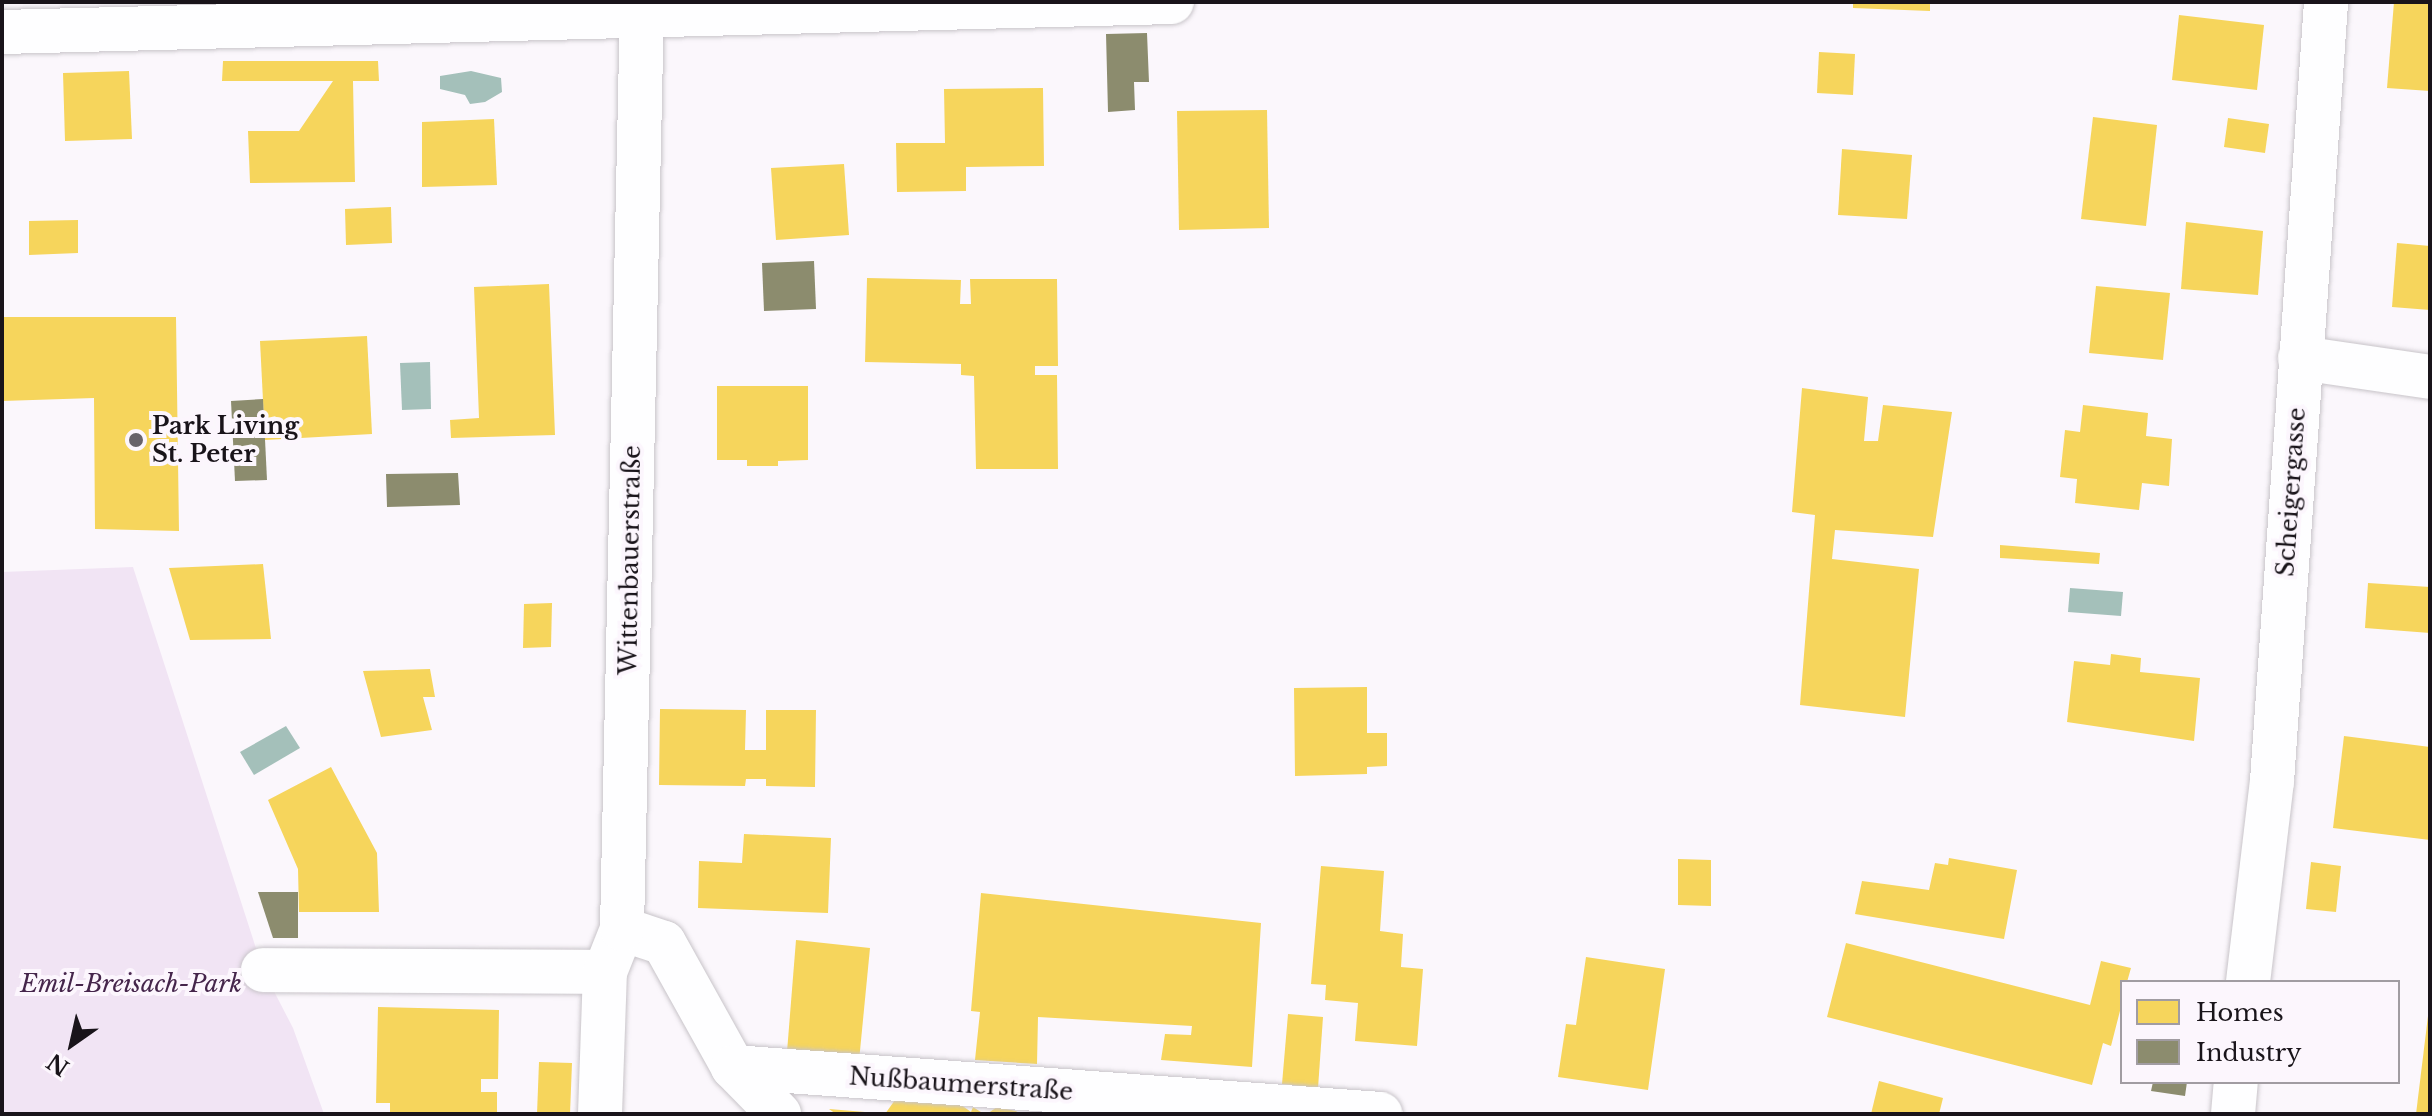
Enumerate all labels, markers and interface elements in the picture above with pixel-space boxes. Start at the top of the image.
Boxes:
street label: Scheigergasse [2271,406,2311,578]
place label: Park Living St. Peter [152,412,299,468]
marker: Park Living St. Peter [127,431,145,449]
street label: Wittenbauerstraße [614,445,646,675]
park label: Emil-Breisach-Park [20,970,242,998]
legend [2120,980,2400,1084]
text: Homes [2196,998,2284,1027]
north arrow [32,1004,112,1084]
text: Industry [2196,1038,2302,1067]
text: N [42,1047,74,1081]
street label: Nußbaumerstraße [848,1062,1074,1106]

